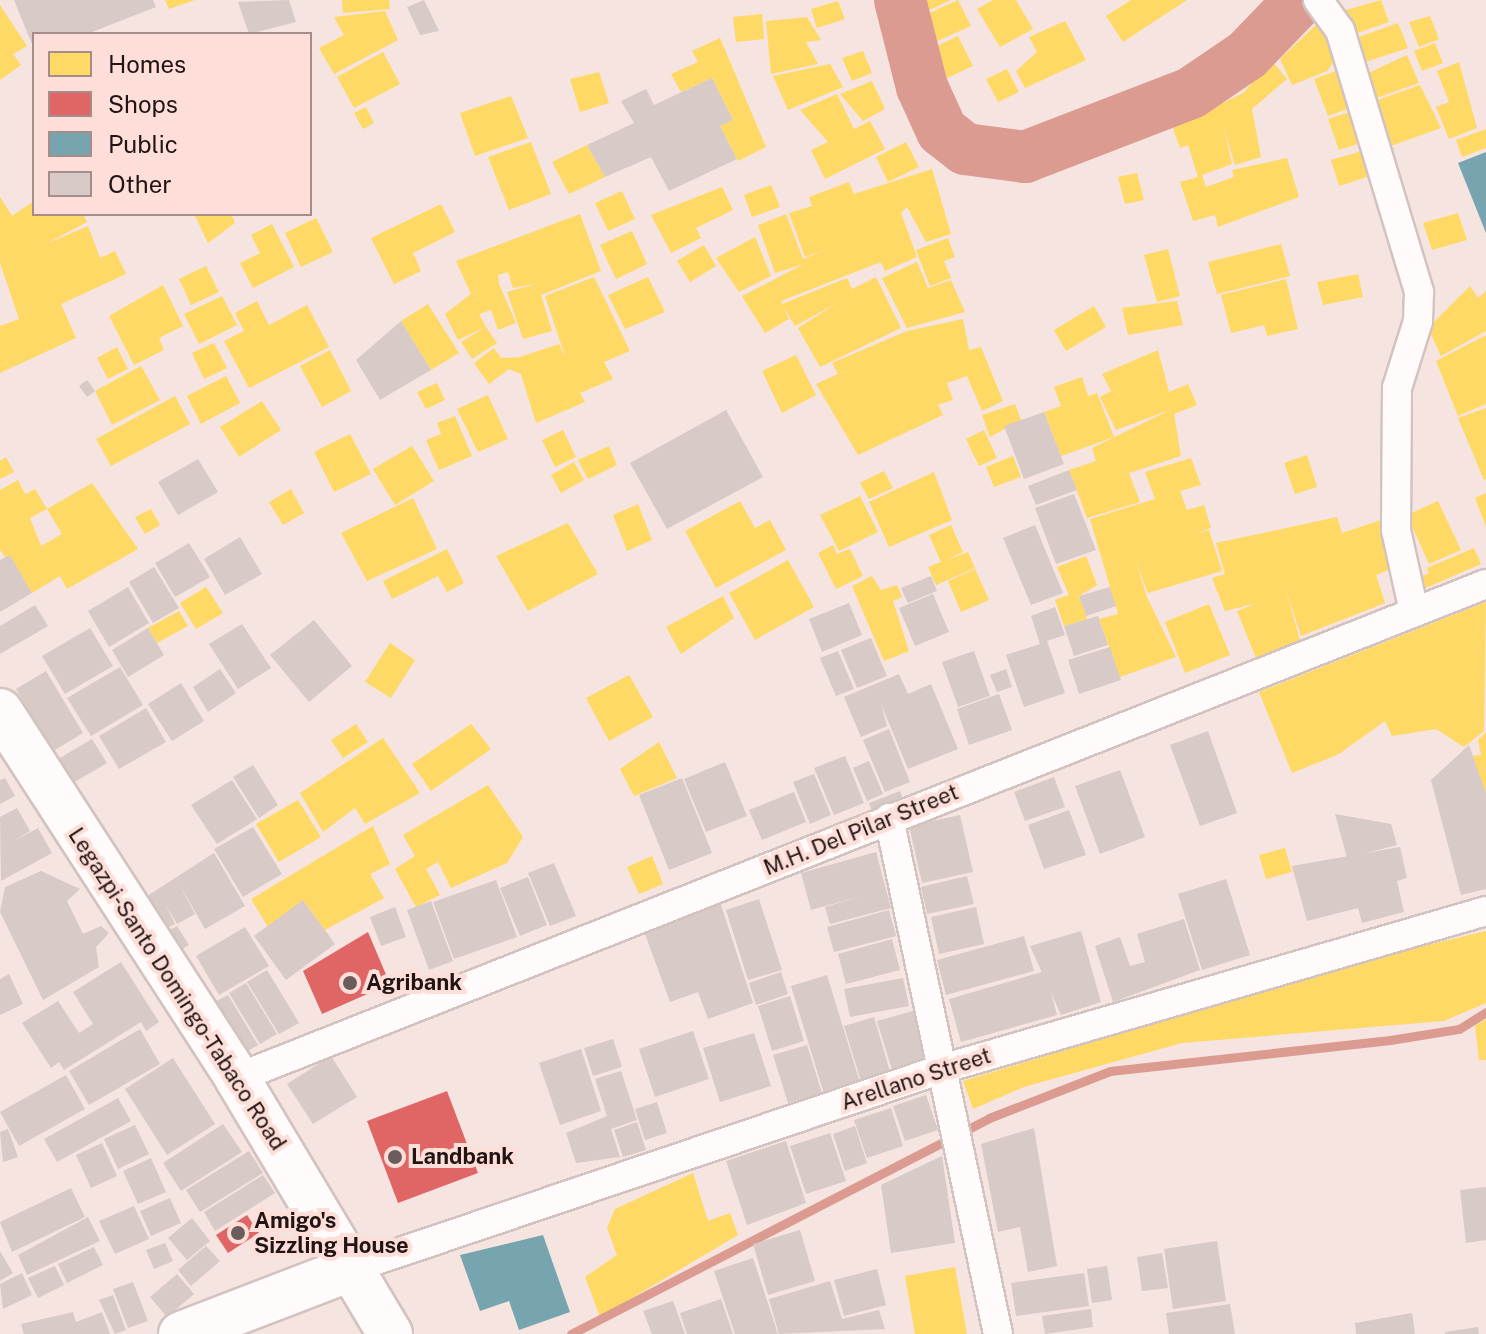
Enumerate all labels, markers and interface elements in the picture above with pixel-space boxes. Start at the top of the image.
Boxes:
legend [32,32,312,216]
text: Homes [108,50,186,78]
text: Shops [108,90,178,118]
text: Public [108,130,178,158]
text: Other [108,170,172,198]
street label: M.H. Del Pilar Street [760,779,962,881]
street label: Legazpi-Santo Domingo-Tabaco Road [63,823,291,1155]
place label: Agribank [366,970,462,996]
marker: Agribank [341,974,359,992]
street label: Arellano Street [838,1042,994,1116]
place label: Landbank [411,1144,514,1170]
marker: Landbank [386,1148,404,1166]
place label: Amigo's Sizzling House [254,1207,409,1258]
marker: Amigo's Sizzling House [229,1224,247,1242]

